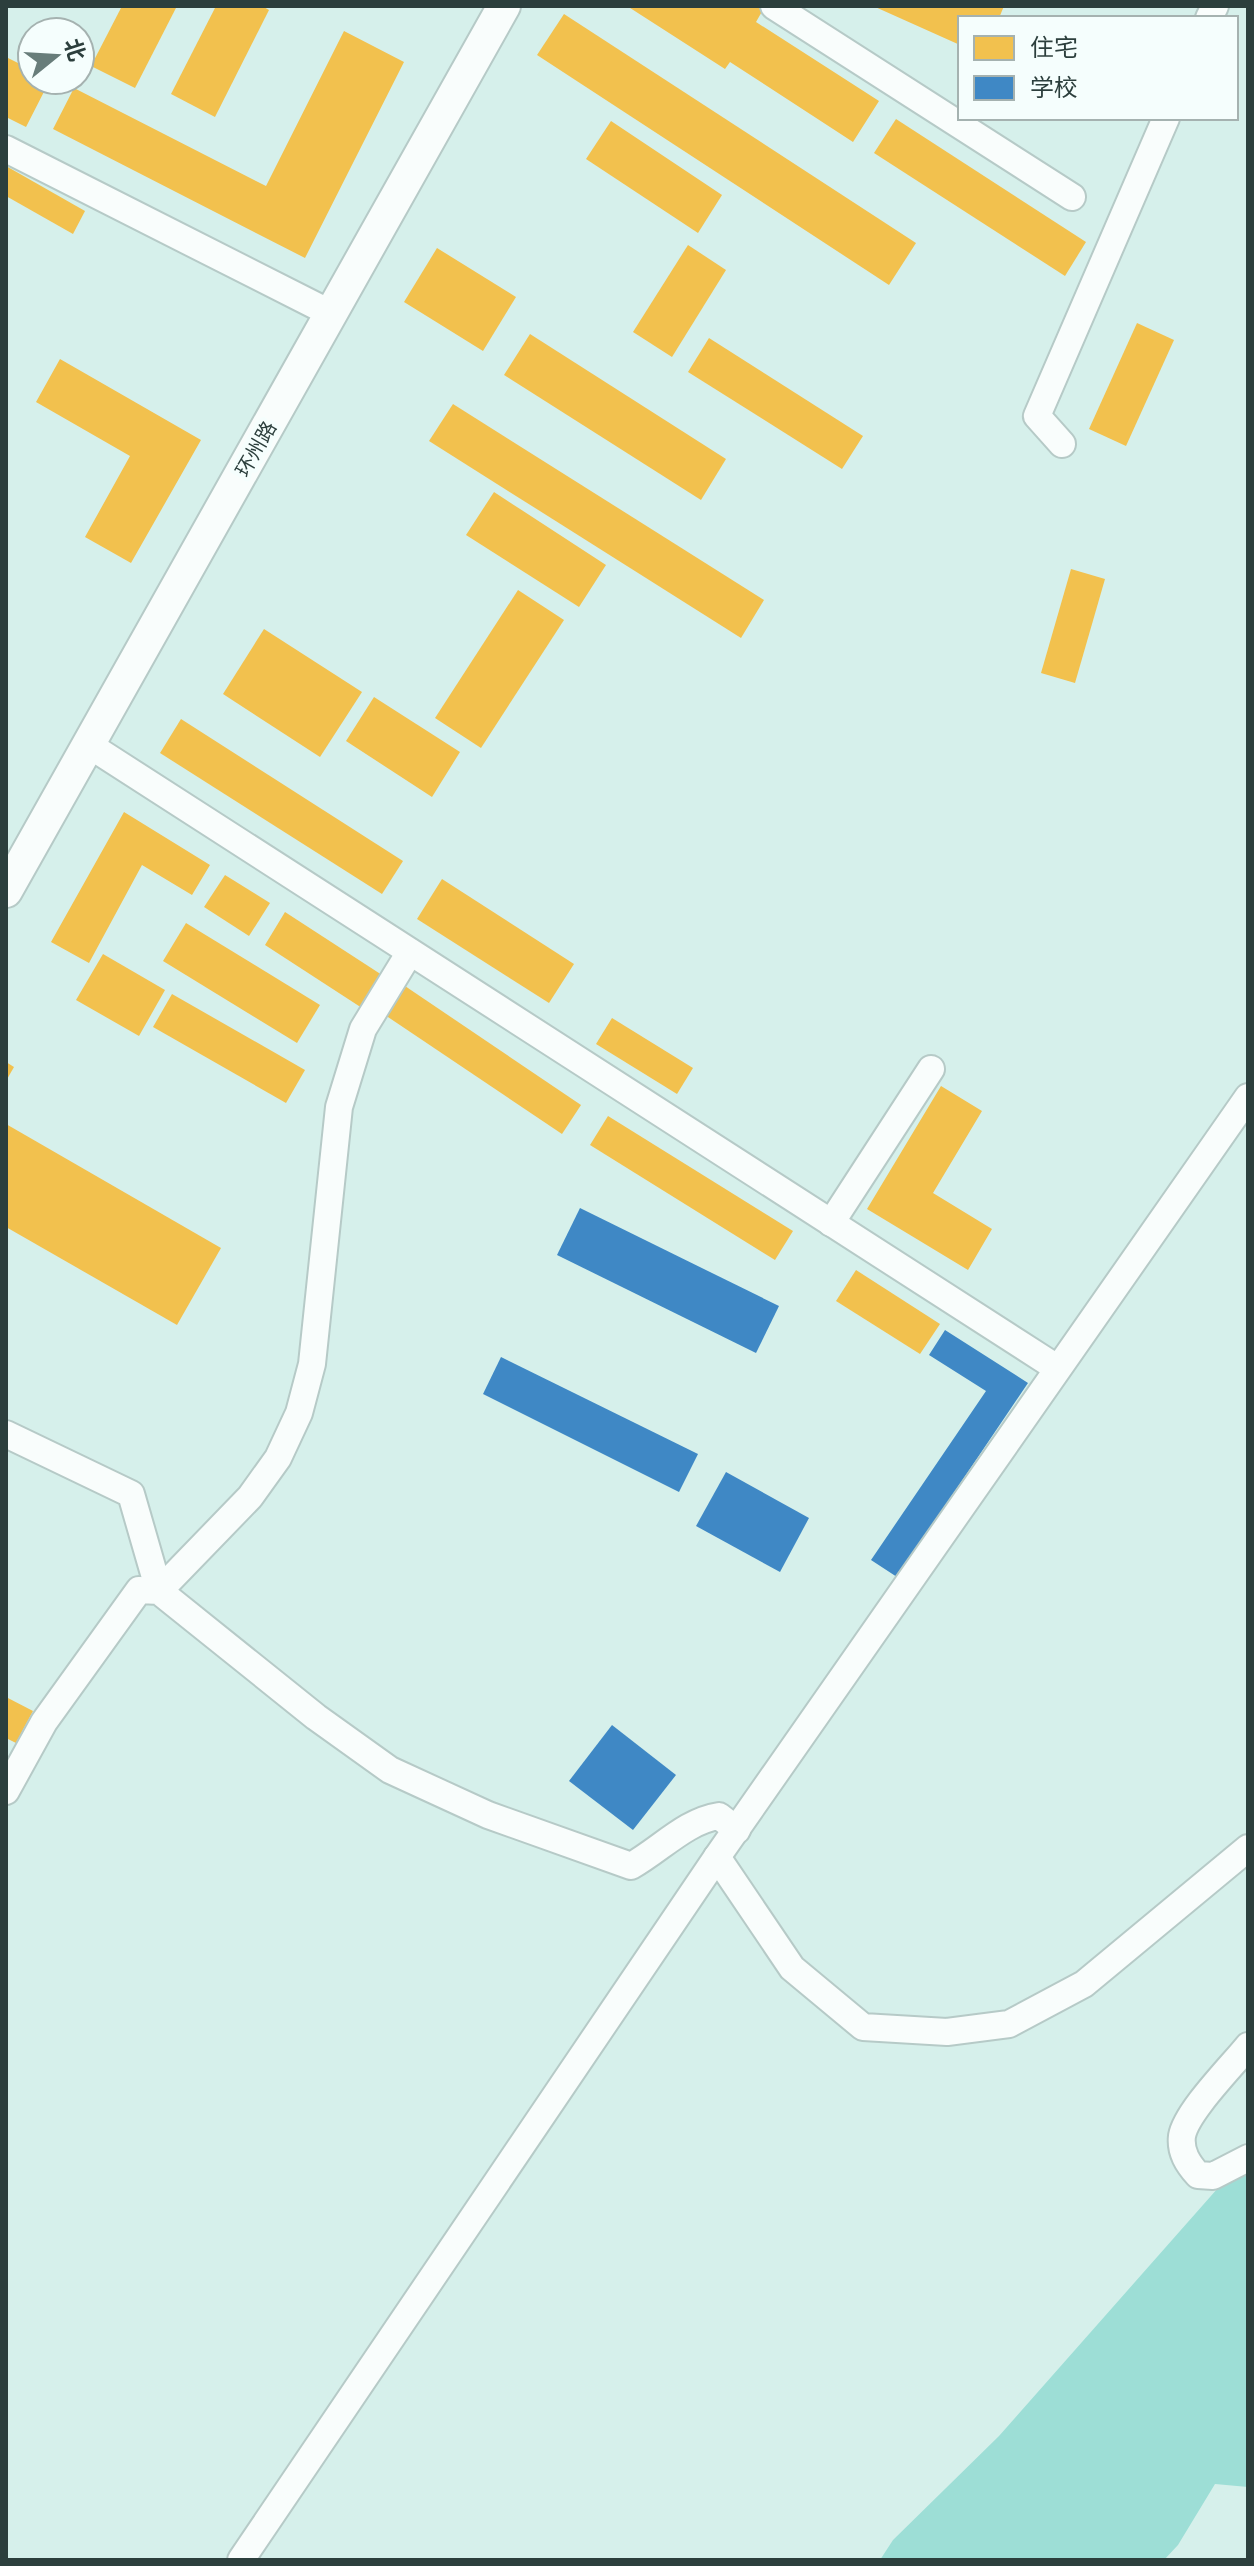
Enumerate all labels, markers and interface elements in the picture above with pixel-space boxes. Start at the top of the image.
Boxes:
north arrow [16,16,96,96]
legend [958,16,1238,120]
text: 住宅 [1030,34,1078,62]
text: 北 [58,35,91,65]
text: 学校 [1030,74,1078,102]
street label: 环州路 [231,417,281,481]

